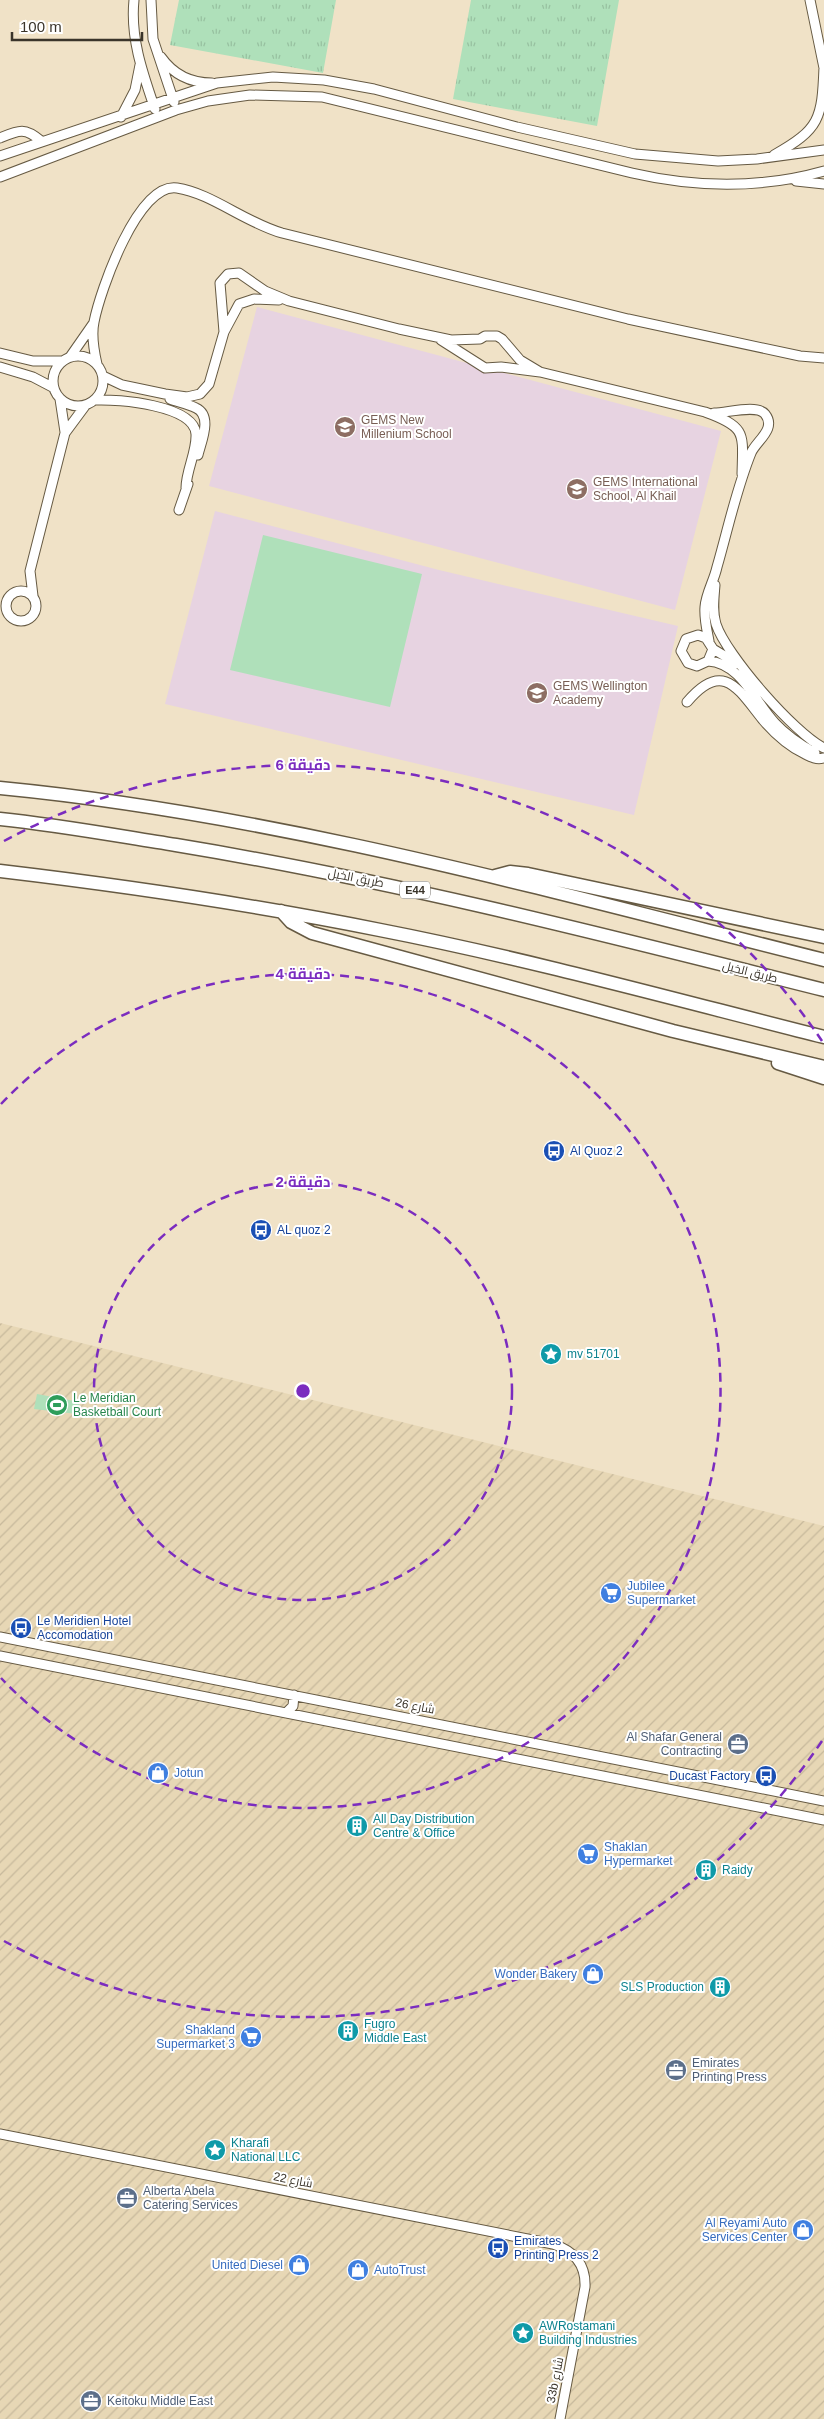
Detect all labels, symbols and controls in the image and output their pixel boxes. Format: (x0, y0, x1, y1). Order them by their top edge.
scale bar (12, 10, 142, 42)
text: 100 m (20, 18, 62, 35)
place label: GEMS New Millenium School (361, 413, 452, 441)
school or university icon: GEMS New Millenium School (333, 415, 357, 439)
place label: GEMS International School, Al Khail (593, 475, 698, 503)
school or university icon: GEMS International School, Al Khail (565, 477, 589, 501)
place label: GEMS Wellington Academy (553, 679, 647, 707)
school or university icon: GEMS Wellington Academy (525, 681, 549, 705)
text: 6 دقيقة (276, 756, 330, 773)
street label: طريق الخيل (327, 866, 385, 890)
road number: E44 (400, 882, 430, 898)
street label: طريق الخيل (721, 958, 779, 986)
text: 4 دقيقة (276, 965, 330, 982)
bus stop icon: Al Quoz 2 (542, 1139, 566, 1163)
place label: Al Quoz 2 (570, 1144, 623, 1158)
text: 2 دقيقة (276, 1173, 330, 1190)
bus stop icon: AL quoz 2 (249, 1218, 273, 1242)
place label: AL quoz 2 (277, 1223, 331, 1237)
place icon: mv 51701 (539, 1342, 563, 1366)
place label: mv 51701 (567, 1347, 620, 1361)
centre of rings (294, 1382, 312, 1400)
place label: Le Meridian Basketball Court (73, 1391, 162, 1419)
sports icon: Le Meridian Basketball Court (45, 1393, 69, 1417)
place label: Jubilee Supermarket (627, 1579, 696, 1607)
supermarket icon: Jubilee Supermarket (599, 1581, 623, 1605)
place label: Le Meridien Hotel Accomodation (37, 1614, 131, 1642)
bus stop icon: Le Meridien Hotel Accomodation (9, 1616, 33, 1640)
street label: شارع 26 (394, 1695, 436, 1718)
place label: Al Shafar General Contracting (627, 1730, 722, 1758)
office icon: Al Shafar General Contracting (726, 1732, 750, 1756)
shop icon: Jotun (146, 1761, 170, 1785)
bus stop icon: Ducast Factory (754, 1764, 778, 1788)
place label: Jotun (174, 1766, 203, 1780)
place label: Ducast Factory (669, 1769, 750, 1783)
place label: All Day Distribution Centre & Office (373, 1812, 474, 1840)
building icon: All Day Distribution Centre & Office (345, 1814, 369, 1838)
place label: Shaklan Hypermarket (604, 1840, 673, 1868)
supermarket icon: Shaklan Hypermarket (576, 1842, 600, 1866)
building icon: Raidy (694, 1858, 718, 1882)
place label: Raidy (722, 1863, 753, 1877)
shop icon: Wonder Bakery (581, 1962, 605, 1986)
place label: Wonder Bakery (495, 1967, 577, 1981)
building icon: SLS Production (708, 1975, 732, 1999)
place label: SLS Production (621, 1980, 704, 1994)
place label: Fugro Middle East (364, 2017, 427, 2045)
building icon: Fugro Middle East (336, 2019, 360, 2043)
place label: Shakland Supermarket 3 (156, 2023, 235, 2051)
supermarket icon: Shakland Supermarket 3 (239, 2025, 263, 2049)
place label: Emirates Printing Press (692, 2056, 767, 2084)
office icon: Emirates Printing Press (664, 2058, 688, 2082)
place label: Kharafi National LLC (231, 2136, 301, 2164)
place icon: Kharafi National LLC (203, 2138, 227, 2162)
street label: شارع 22 (272, 2169, 314, 2192)
place label: Alberta Abela Catering Services (143, 2184, 238, 2212)
office icon: Alberta Abela Catering Services (115, 2186, 139, 2210)
place label: Al Reyami Auto Services Center (702, 2216, 787, 2244)
shop icon: Al Reyami Auto Services Center (791, 2218, 815, 2242)
place label: Emirates Printing Press 2 (514, 2234, 599, 2262)
bus stop icon: Emirates Printing Press 2 (486, 2236, 510, 2260)
shop icon: United Diesel (287, 2253, 311, 2277)
place label: United Diesel (212, 2258, 283, 2272)
shop icon: AutoTrust (346, 2258, 370, 2282)
place label: AutoTrust (374, 2263, 426, 2277)
place label: AWRostamani Building Industries (539, 2319, 637, 2347)
place icon: AWRostamani Building Industries (511, 2321, 535, 2345)
street label: 33b شارع (544, 2356, 567, 2404)
office icon: Keitoku Middle East (79, 2389, 103, 2413)
place label: Keitoku Middle East (107, 2394, 214, 2408)

